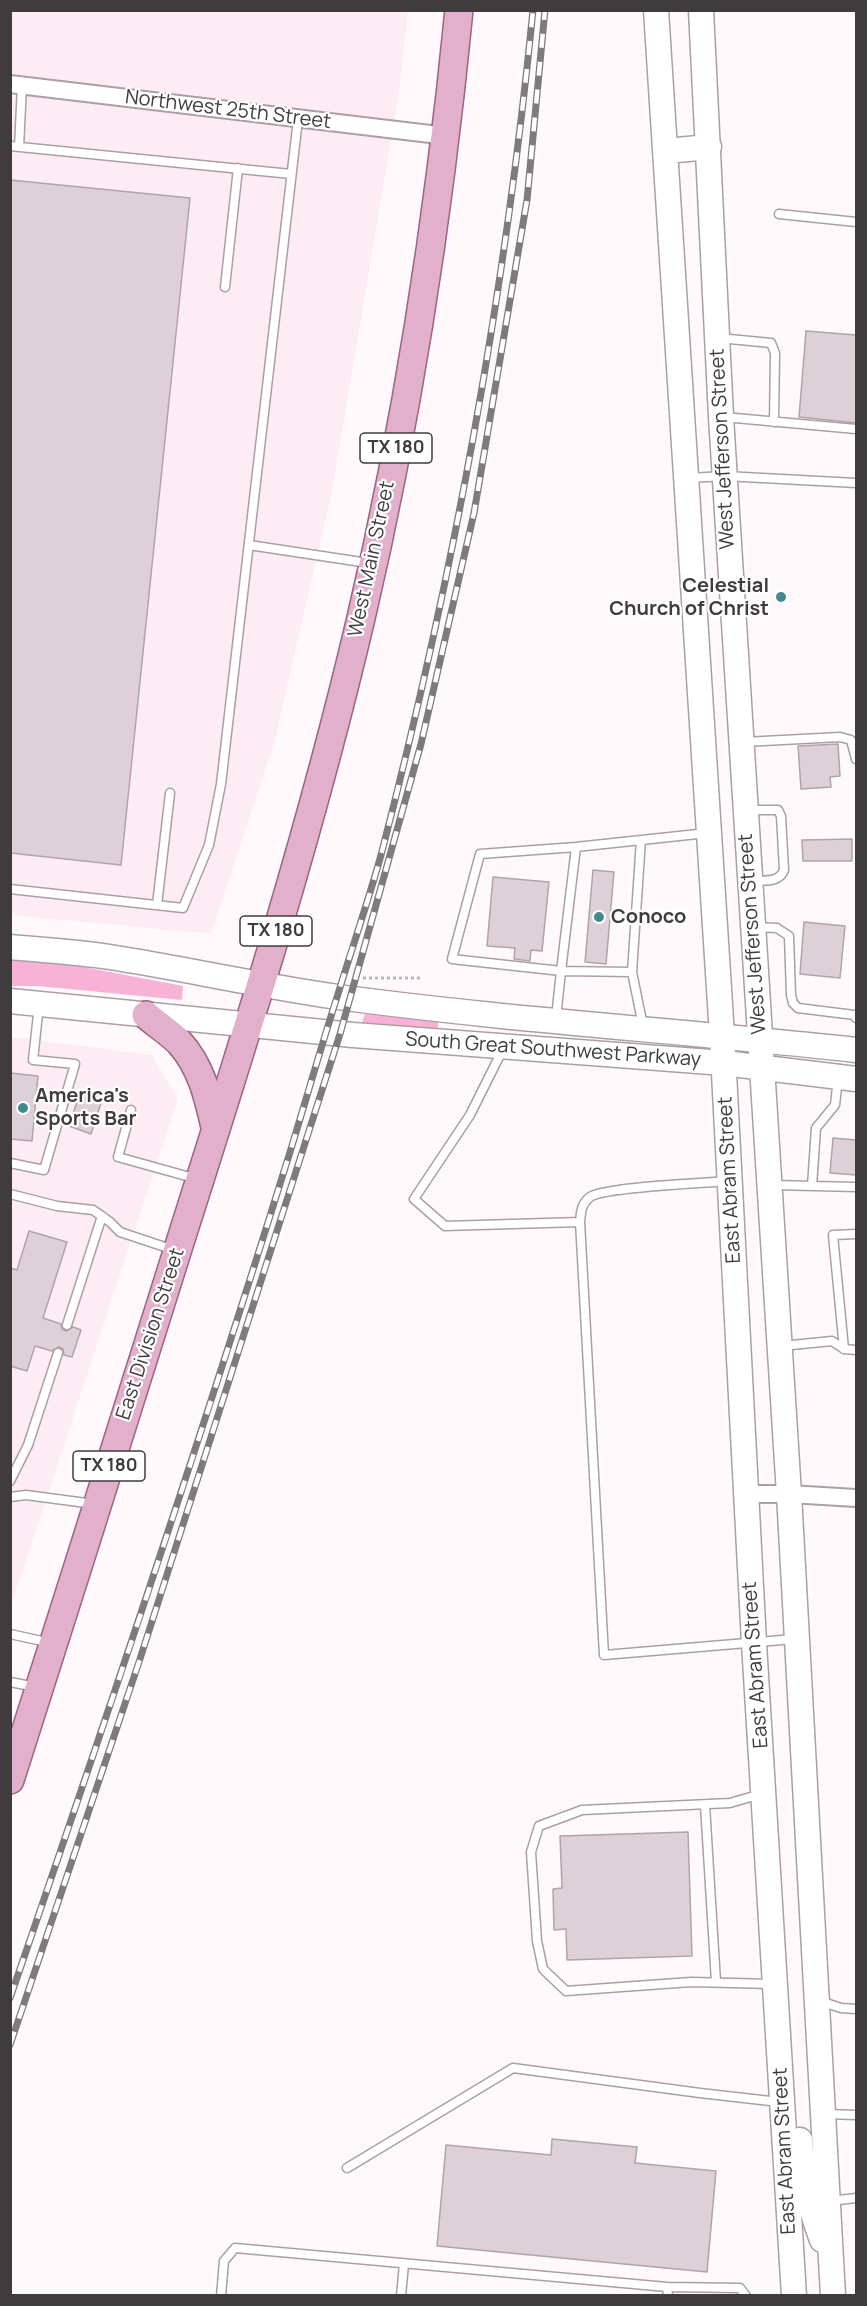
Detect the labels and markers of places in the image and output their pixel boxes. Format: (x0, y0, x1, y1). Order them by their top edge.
place label: Celestial Church of Christ (609, 574, 769, 621)
marker: Celestial Church of Christ (774, 590, 788, 604)
place label: Conoco (611, 905, 686, 929)
marker: Conoco (592, 910, 606, 924)
place label: America's Sports Bar (35, 1084, 136, 1131)
marker: America's Sports Bar (16, 1101, 30, 1115)

